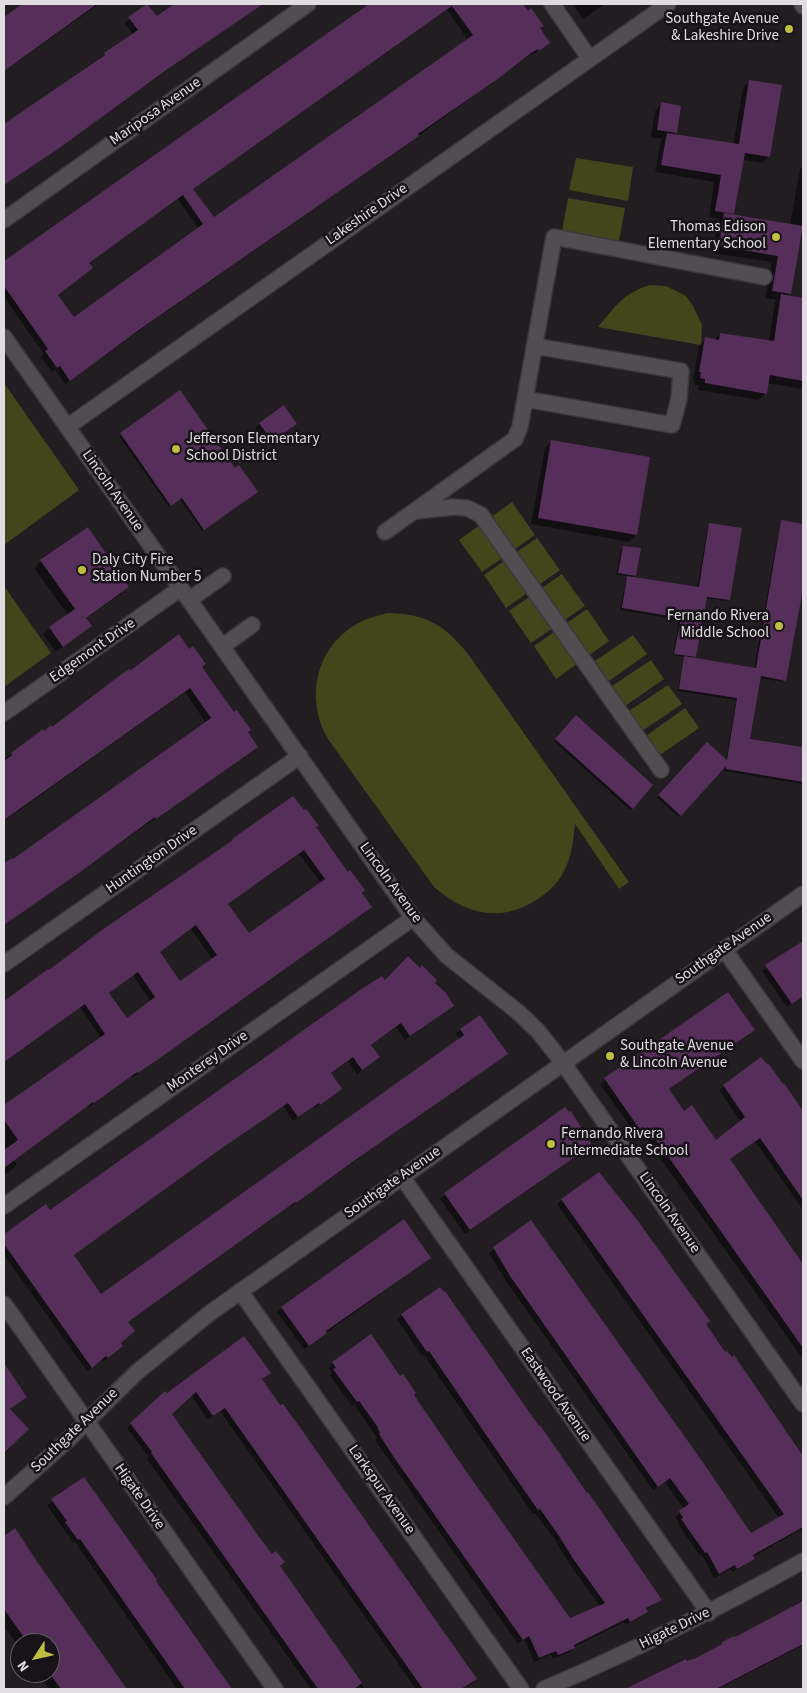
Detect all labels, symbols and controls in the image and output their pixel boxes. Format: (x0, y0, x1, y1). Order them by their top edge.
place label: Southgate Avenue & Lakeshire Drive (665, 11, 779, 46)
marker: Southgate Avenue & Lakeshire Drive (783, 23, 795, 35)
street label: Mariposa Avenue (107, 74, 205, 150)
street label: Lakeshire Drive (323, 180, 411, 250)
place label: Thomas Edison Elementary School (648, 219, 766, 254)
marker: Thomas Edison Elementary School (770, 231, 782, 243)
place label: Jefferson Elementary School District (186, 431, 319, 466)
marker: Jefferson Elementary School District (170, 443, 182, 455)
street label: Lincoln Avenue (77, 447, 147, 535)
place label: Daly City Fire Station Number 5 (92, 552, 202, 587)
marker: Daly City Fire Station Number 5 (76, 564, 88, 576)
place label: Fernando Rivera Middle School (667, 608, 769, 643)
street label: Edgemont Drive (47, 615, 139, 687)
marker: Fernando Rivera Middle School (773, 620, 785, 632)
street label: Huntington Drive (103, 822, 201, 898)
street label: Lincoln Avenue (355, 839, 425, 927)
street label: Southgate Avenue (672, 909, 776, 989)
street label: Monterey Drive (164, 1027, 252, 1097)
place label: Southgate Avenue & Lincoln Avenue (620, 1038, 734, 1073)
marker: Southgate Avenue & Lincoln Avenue (604, 1050, 616, 1062)
place label: Fernando Rivera Intermediate School (561, 1126, 688, 1161)
marker: Fernando Rivera Intermediate School (545, 1138, 557, 1150)
street label: Southgate Avenue (341, 1143, 445, 1223)
street label: Lincoln Avenue (634, 1169, 704, 1257)
street label: Eastwood Avenue (516, 1344, 594, 1446)
street label: Southgate Avenue (28, 1385, 122, 1477)
street label: Larkspur Avenue (344, 1442, 418, 1538)
street label: Higate Drive (110, 1461, 168, 1533)
street label: Higate Drive (637, 1604, 713, 1654)
north arrow (10, 1633, 60, 1683)
text: N (13, 1656, 34, 1676)

